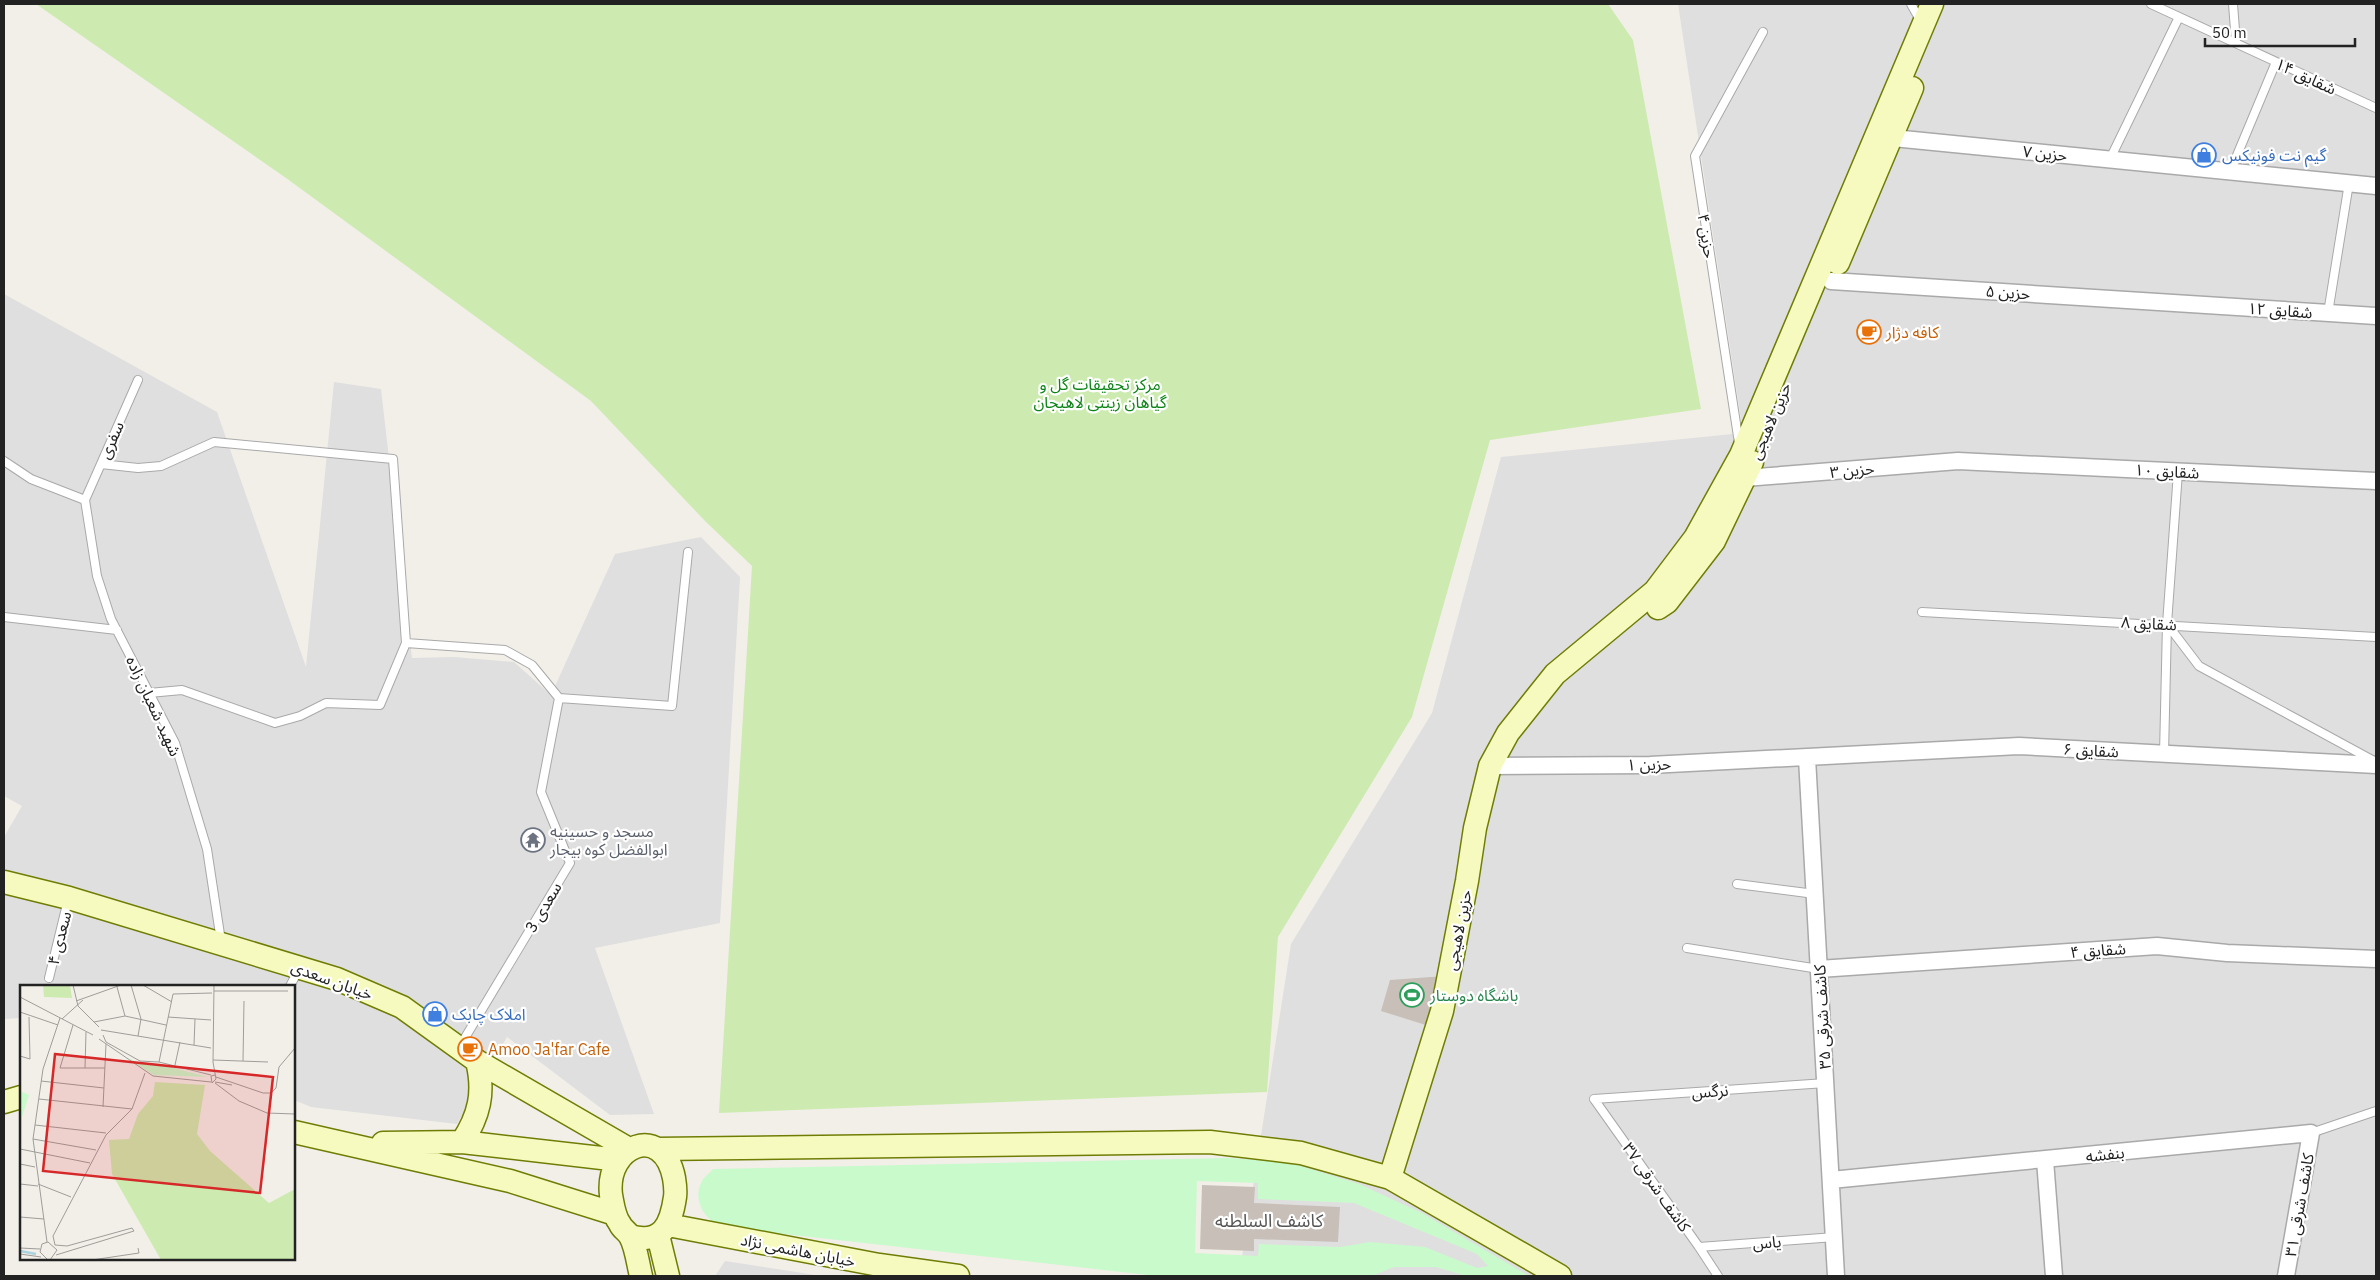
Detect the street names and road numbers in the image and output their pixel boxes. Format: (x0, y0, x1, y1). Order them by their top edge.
street label: شقایق ۱۴ (2272, 53, 2340, 100)
street label: حزین ۷ (2022, 141, 2068, 165)
street label: حزین ۴ (1694, 212, 1720, 260)
street label: حزین ۵ (1985, 280, 2031, 304)
street label: شقایق ۱۲ (2247, 298, 2313, 323)
street label: حزین لاهیجی (1745, 379, 1795, 463)
street label: سفری (94, 418, 128, 462)
street label: حزین ۳ (1829, 458, 1875, 482)
street label: شقایق ۱۰ (2134, 459, 2200, 484)
street label: شقایق ۸ (2121, 612, 2177, 635)
street label: شهید شعبان زاده (122, 653, 186, 759)
street label: شقایق ۶ (2063, 739, 2119, 762)
street label: حزین ۱ (1626, 754, 1672, 774)
street label: سعدی 3 (520, 878, 566, 936)
street label: حزین لاهیجی (1440, 888, 1476, 972)
street label: سعدی ۴ (43, 909, 75, 967)
street label: شقایق ۴ (2069, 938, 2127, 963)
street label: خیابان سعدی (289, 956, 375, 1004)
street label: کاشف شرقی ۳۵ (1809, 964, 1835, 1070)
street label: نرگس (1691, 1080, 1729, 1102)
street label: کاشف شرقی ۳۷ (1619, 1138, 1695, 1236)
street label: بنفشه (2085, 1142, 2125, 1166)
street label: کاشف شرقی ۳۱ (2280, 1151, 2318, 1258)
street label: خیابان هاشمی نژاد (739, 1229, 857, 1271)
street label: یاس (1752, 1231, 1782, 1253)

